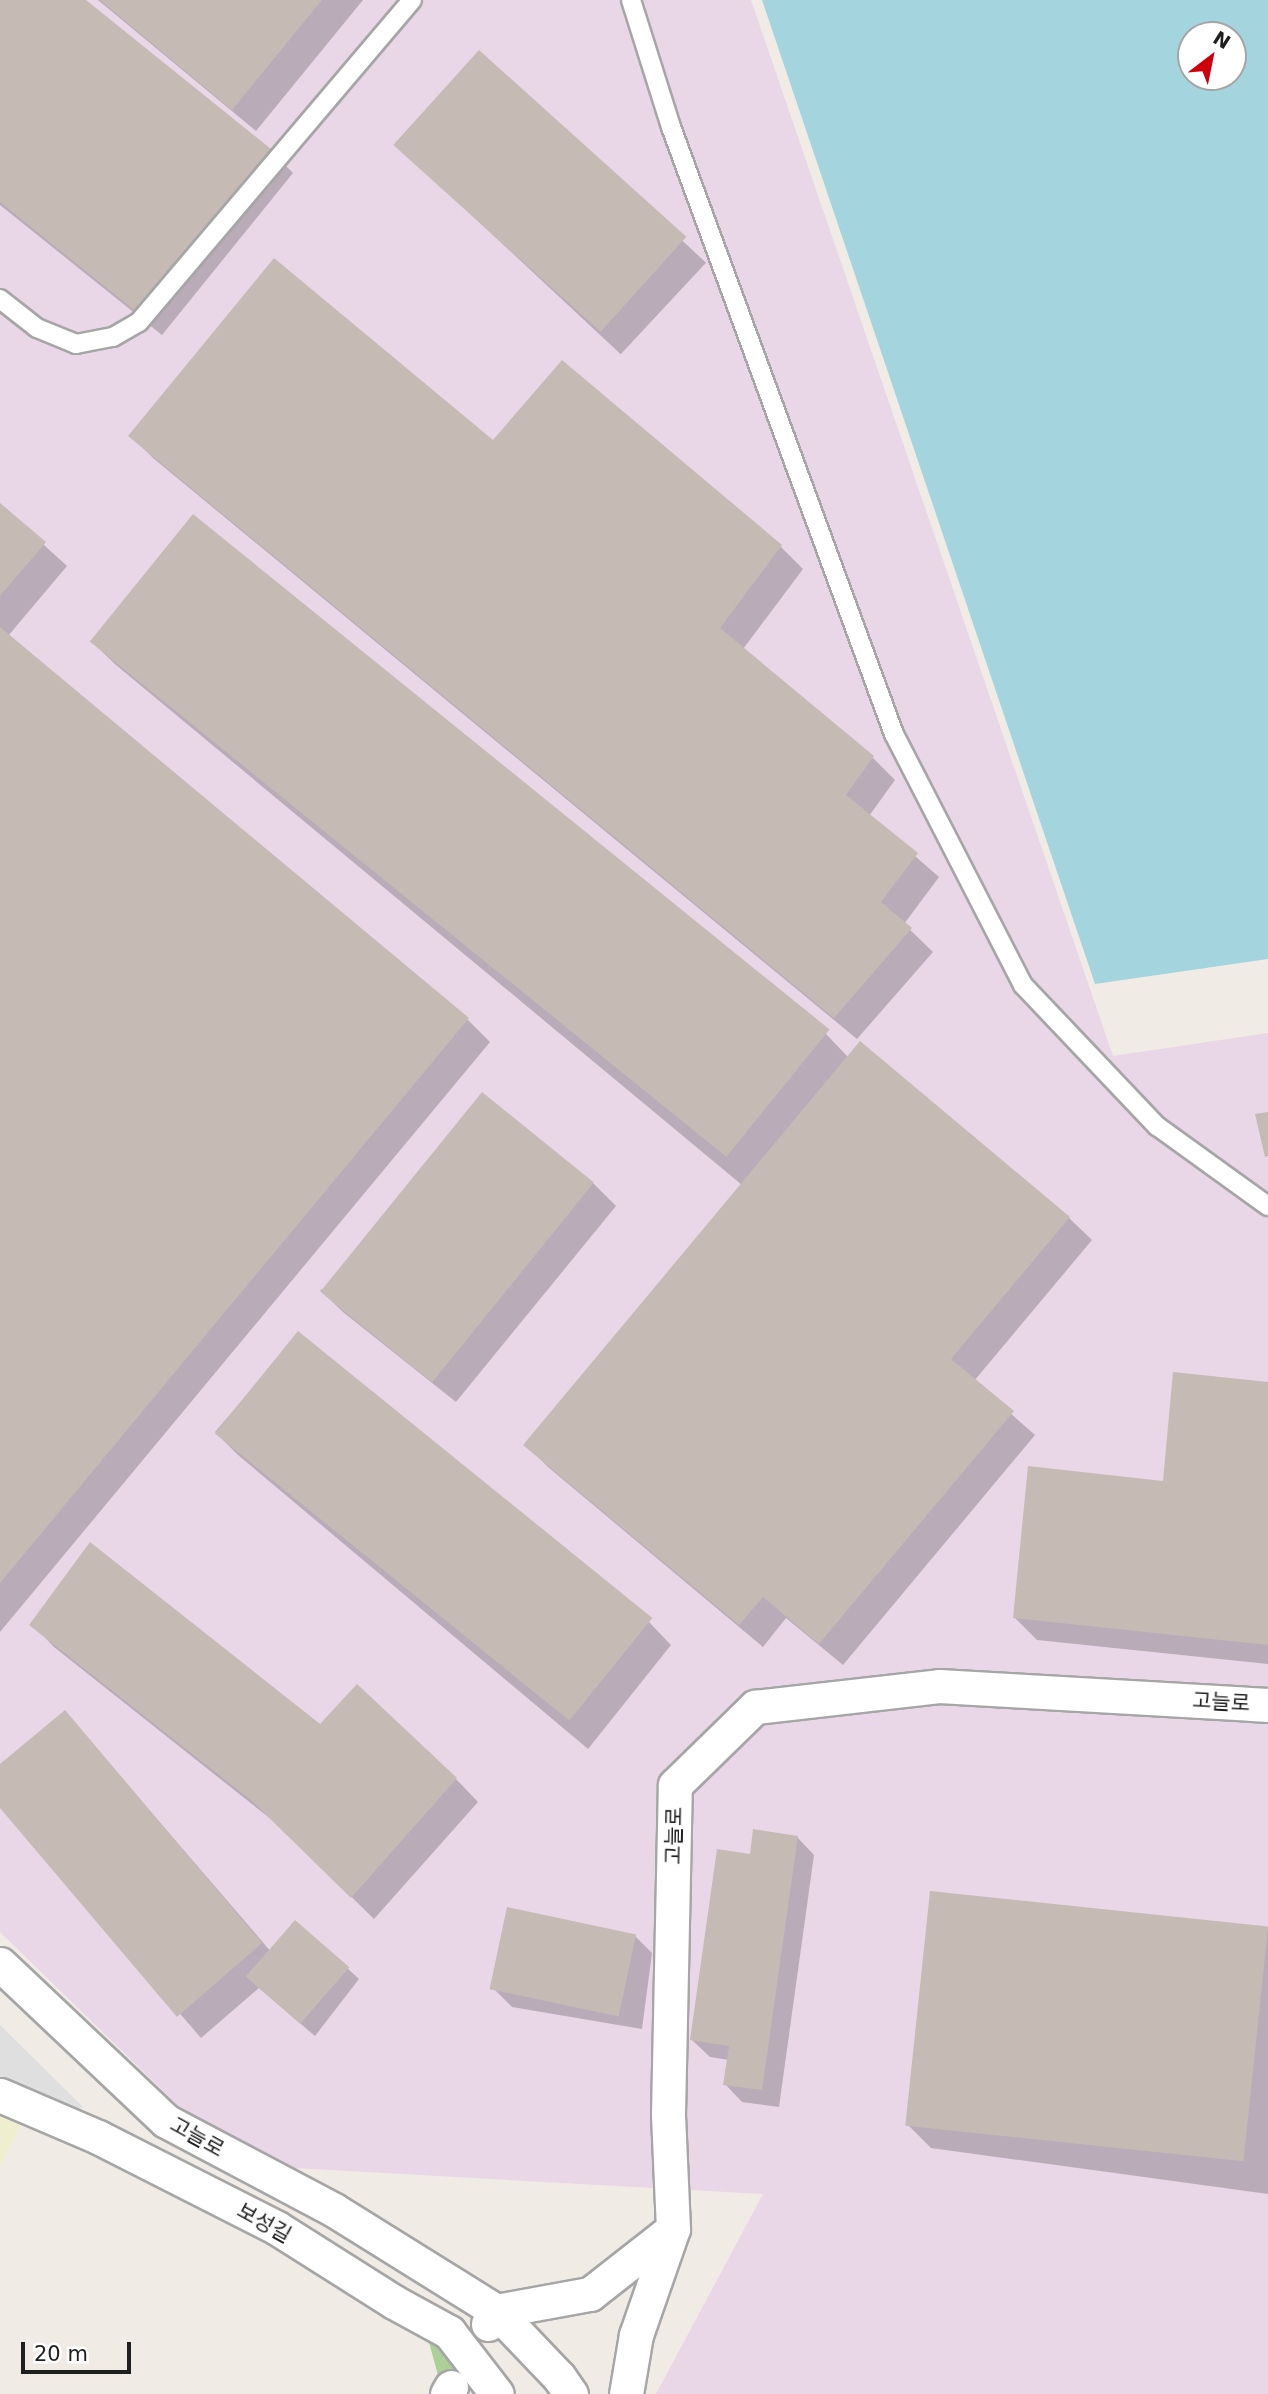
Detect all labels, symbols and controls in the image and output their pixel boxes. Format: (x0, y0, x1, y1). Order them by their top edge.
north arrow (1177, 21, 1247, 91)
text: N (1209, 26, 1235, 53)
street label: 고늘로 (1191, 1688, 1251, 1716)
street label: 고늘로 (661, 1807, 687, 1865)
street label: 고늘로 (166, 2112, 228, 2162)
street label: 보성길 (233, 2198, 295, 2248)
scale bar (24, 2328, 135, 2372)
text: 20 m (34, 2342, 88, 2366)

